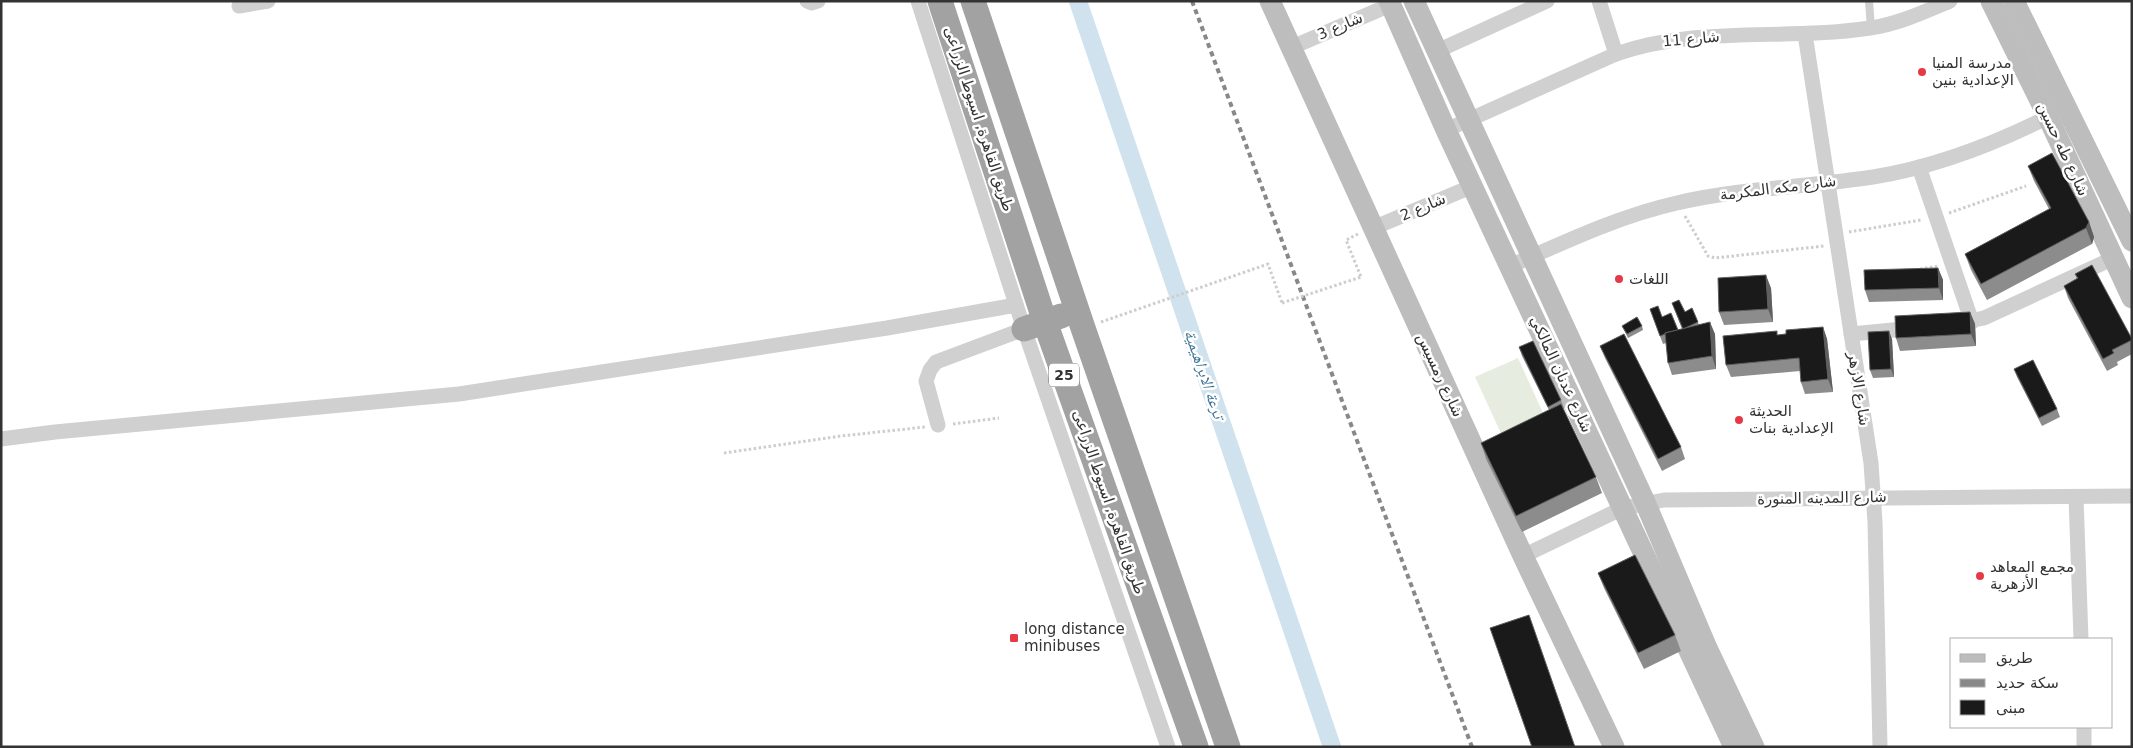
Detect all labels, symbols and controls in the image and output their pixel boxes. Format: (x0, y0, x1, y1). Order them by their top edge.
street label: شارع 3 (1315, 8, 1365, 44)
street label: طريق القاهرة, اسيوط الزراعى (941, 24, 1017, 214)
street label: شارع 11 (1662, 28, 1720, 50)
place label: مدرسة المنيا الإعدادية بنين (1932, 54, 2014, 89)
marker: مدرسة المنيا الإعدادية بنين (1916, 66, 1928, 78)
street label: شارع طه حسين (2033, 99, 2093, 199)
street label: شارع مكه المكرمة (1719, 172, 1837, 204)
street label: شارع 2 (1398, 189, 1448, 225)
place label: اللغات (1629, 270, 1669, 288)
marker: اللغات (1613, 273, 1625, 285)
street label: شارع عدنان المالكي (1525, 313, 1596, 436)
water label: ترعة الابراهيمية (1180, 327, 1230, 424)
street label: شارع رمسيس (1413, 330, 1467, 420)
street label: شارع الازهر (1844, 350, 1874, 427)
road number: 25 (1049, 364, 1079, 386)
place label: الحديثة الإعدادية بنات (1749, 402, 1834, 437)
street label: طريق القاهرة, اسيوط الزراعى (1069, 408, 1149, 596)
marker: الحديثة الإعدادية بنات (1733, 414, 1745, 426)
street label: شارع المدينه المنورة (1757, 488, 1887, 508)
place label: مجمع المعاهد الأزهرية (1990, 558, 2074, 593)
marker: مجمع المعاهد الأزهرية (1974, 570, 1986, 582)
place label: long distance minibuses (1024, 620, 1125, 655)
marker: long distance minibuses (1008, 632, 1020, 644)
legend (1950, 638, 2113, 728)
text: طريق (1996, 649, 2033, 667)
text: سكة حديد (1996, 674, 2059, 692)
text: مبنى (1996, 699, 2026, 717)

